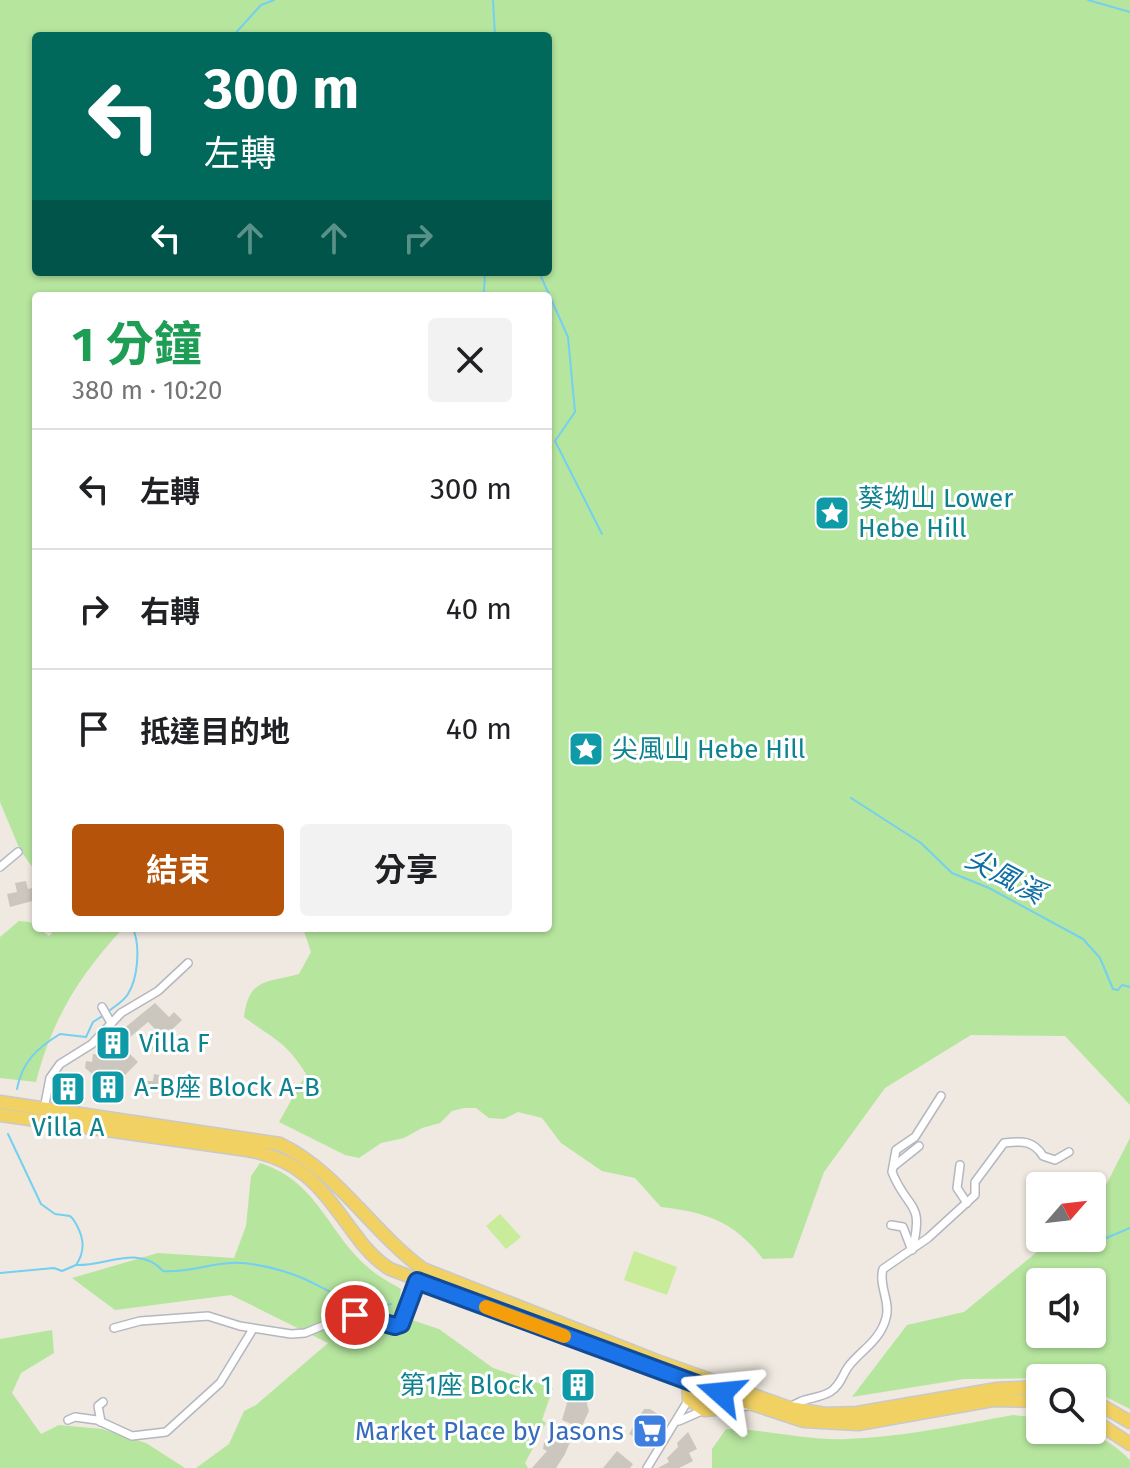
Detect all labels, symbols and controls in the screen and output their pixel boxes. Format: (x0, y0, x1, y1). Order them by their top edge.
text: 300 m (204, 56, 359, 123)
icon: left (72, 64, 176, 168)
text: 左轉 (204, 132, 276, 176)
icon: left (144, 216, 188, 260)
icon: ahead (228, 216, 272, 260)
icon: ahead (312, 216, 356, 260)
icon: right (396, 216, 440, 260)
text: 1 分鐘 (72, 316, 202, 374)
button: close (428, 318, 512, 402)
text: 380 m · 10:20 (72, 375, 222, 406)
icon: left (72, 467, 116, 511)
text: 300 m (430, 471, 512, 507)
text: 左轉 (140, 474, 200, 510)
place label: 葵坳山 Lower Hebe Hill (858, 483, 1013, 544)
place icon: 葵坳山 Lower Hebe Hill (813, 494, 851, 532)
icon: right (72, 587, 116, 631)
text: 40 m (446, 591, 512, 627)
text: 右轉 (140, 594, 200, 630)
icon: arrive (72, 707, 116, 751)
text: 40 m (446, 711, 512, 747)
text: 抵達目的地 (140, 714, 290, 750)
place icon: 尖風山 Hebe Hill (567, 730, 605, 768)
place label: 尖風山 Hebe Hill (612, 734, 806, 765)
button: 結束 (72, 824, 284, 916)
button: 分享 (300, 824, 512, 916)
water label: 尖風溪 (960, 842, 1053, 912)
building icon: Villa F (94, 1024, 132, 1062)
place label: Villa F (139, 1028, 210, 1059)
building icon: A-B座 Block A-B (89, 1068, 127, 1106)
building icon: Villa A (49, 1070, 87, 1108)
place label: A-B座 Block A-B (134, 1072, 320, 1103)
place label: Villa A (32, 1112, 105, 1143)
north arrow (1026, 1172, 1106, 1252)
map controls (1026, 1172, 1106, 1444)
button: sound (1026, 1268, 1106, 1348)
pin (321, 1281, 389, 1349)
icon: arrive (333, 1293, 377, 1337)
position arrow (679, 1351, 763, 1435)
button: search (1026, 1364, 1106, 1444)
building icon: 第1座 Block 1 (559, 1366, 597, 1404)
place label: 第1座 Block 1 (399, 1370, 552, 1401)
supermarket icon: Market Place by Jasons (631, 1412, 669, 1450)
place label: Market Place by Jasons (355, 1416, 624, 1447)

